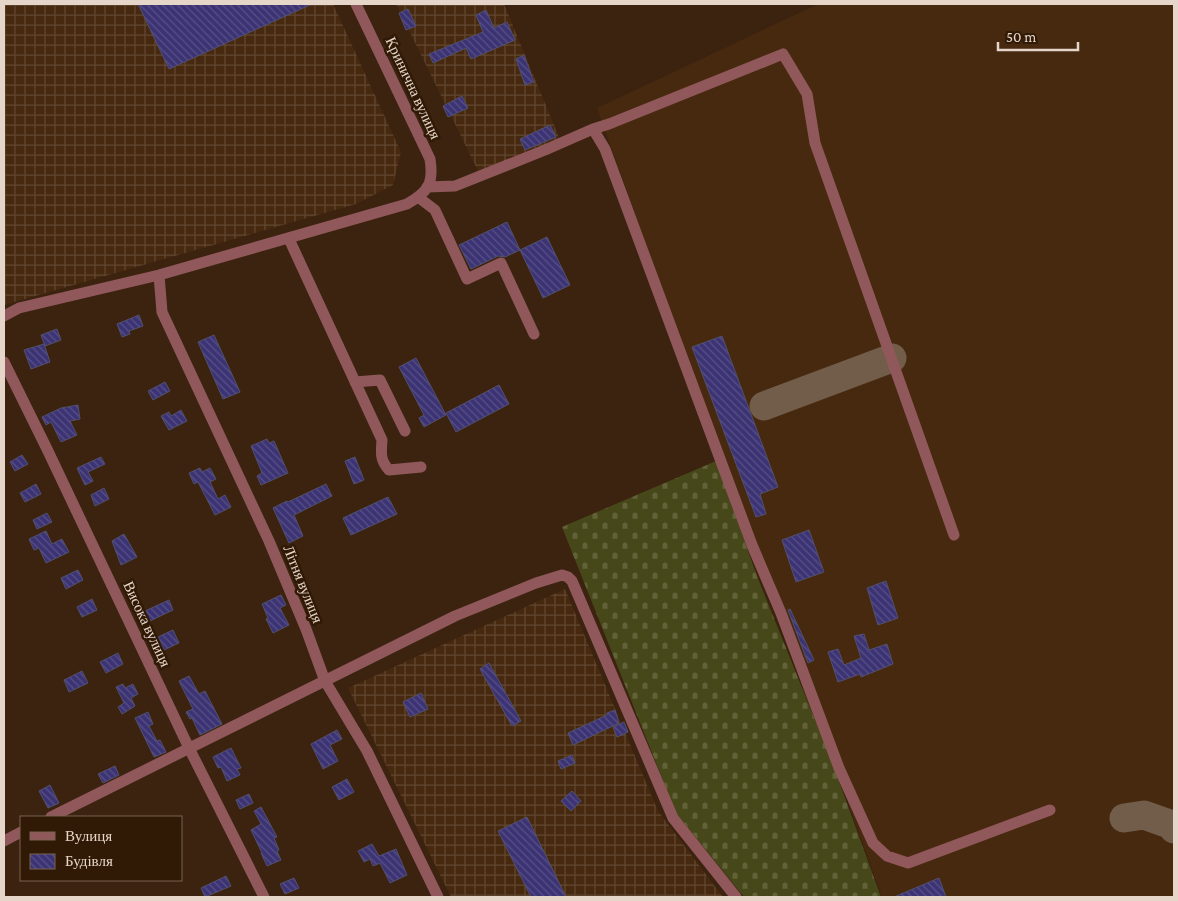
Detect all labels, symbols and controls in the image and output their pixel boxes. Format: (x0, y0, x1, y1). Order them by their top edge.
scale bar (998, 20, 1078, 52)
text: 50 m (1006, 29, 1036, 45)
street label: Кринична вулиця (382, 35, 444, 142)
street label: Літня вулиця (280, 543, 326, 625)
street label: Висока вулиця (120, 579, 174, 669)
legend (20, 816, 182, 881)
text: Вулиця (65, 828, 112, 844)
text: Будівля (65, 853, 113, 869)

